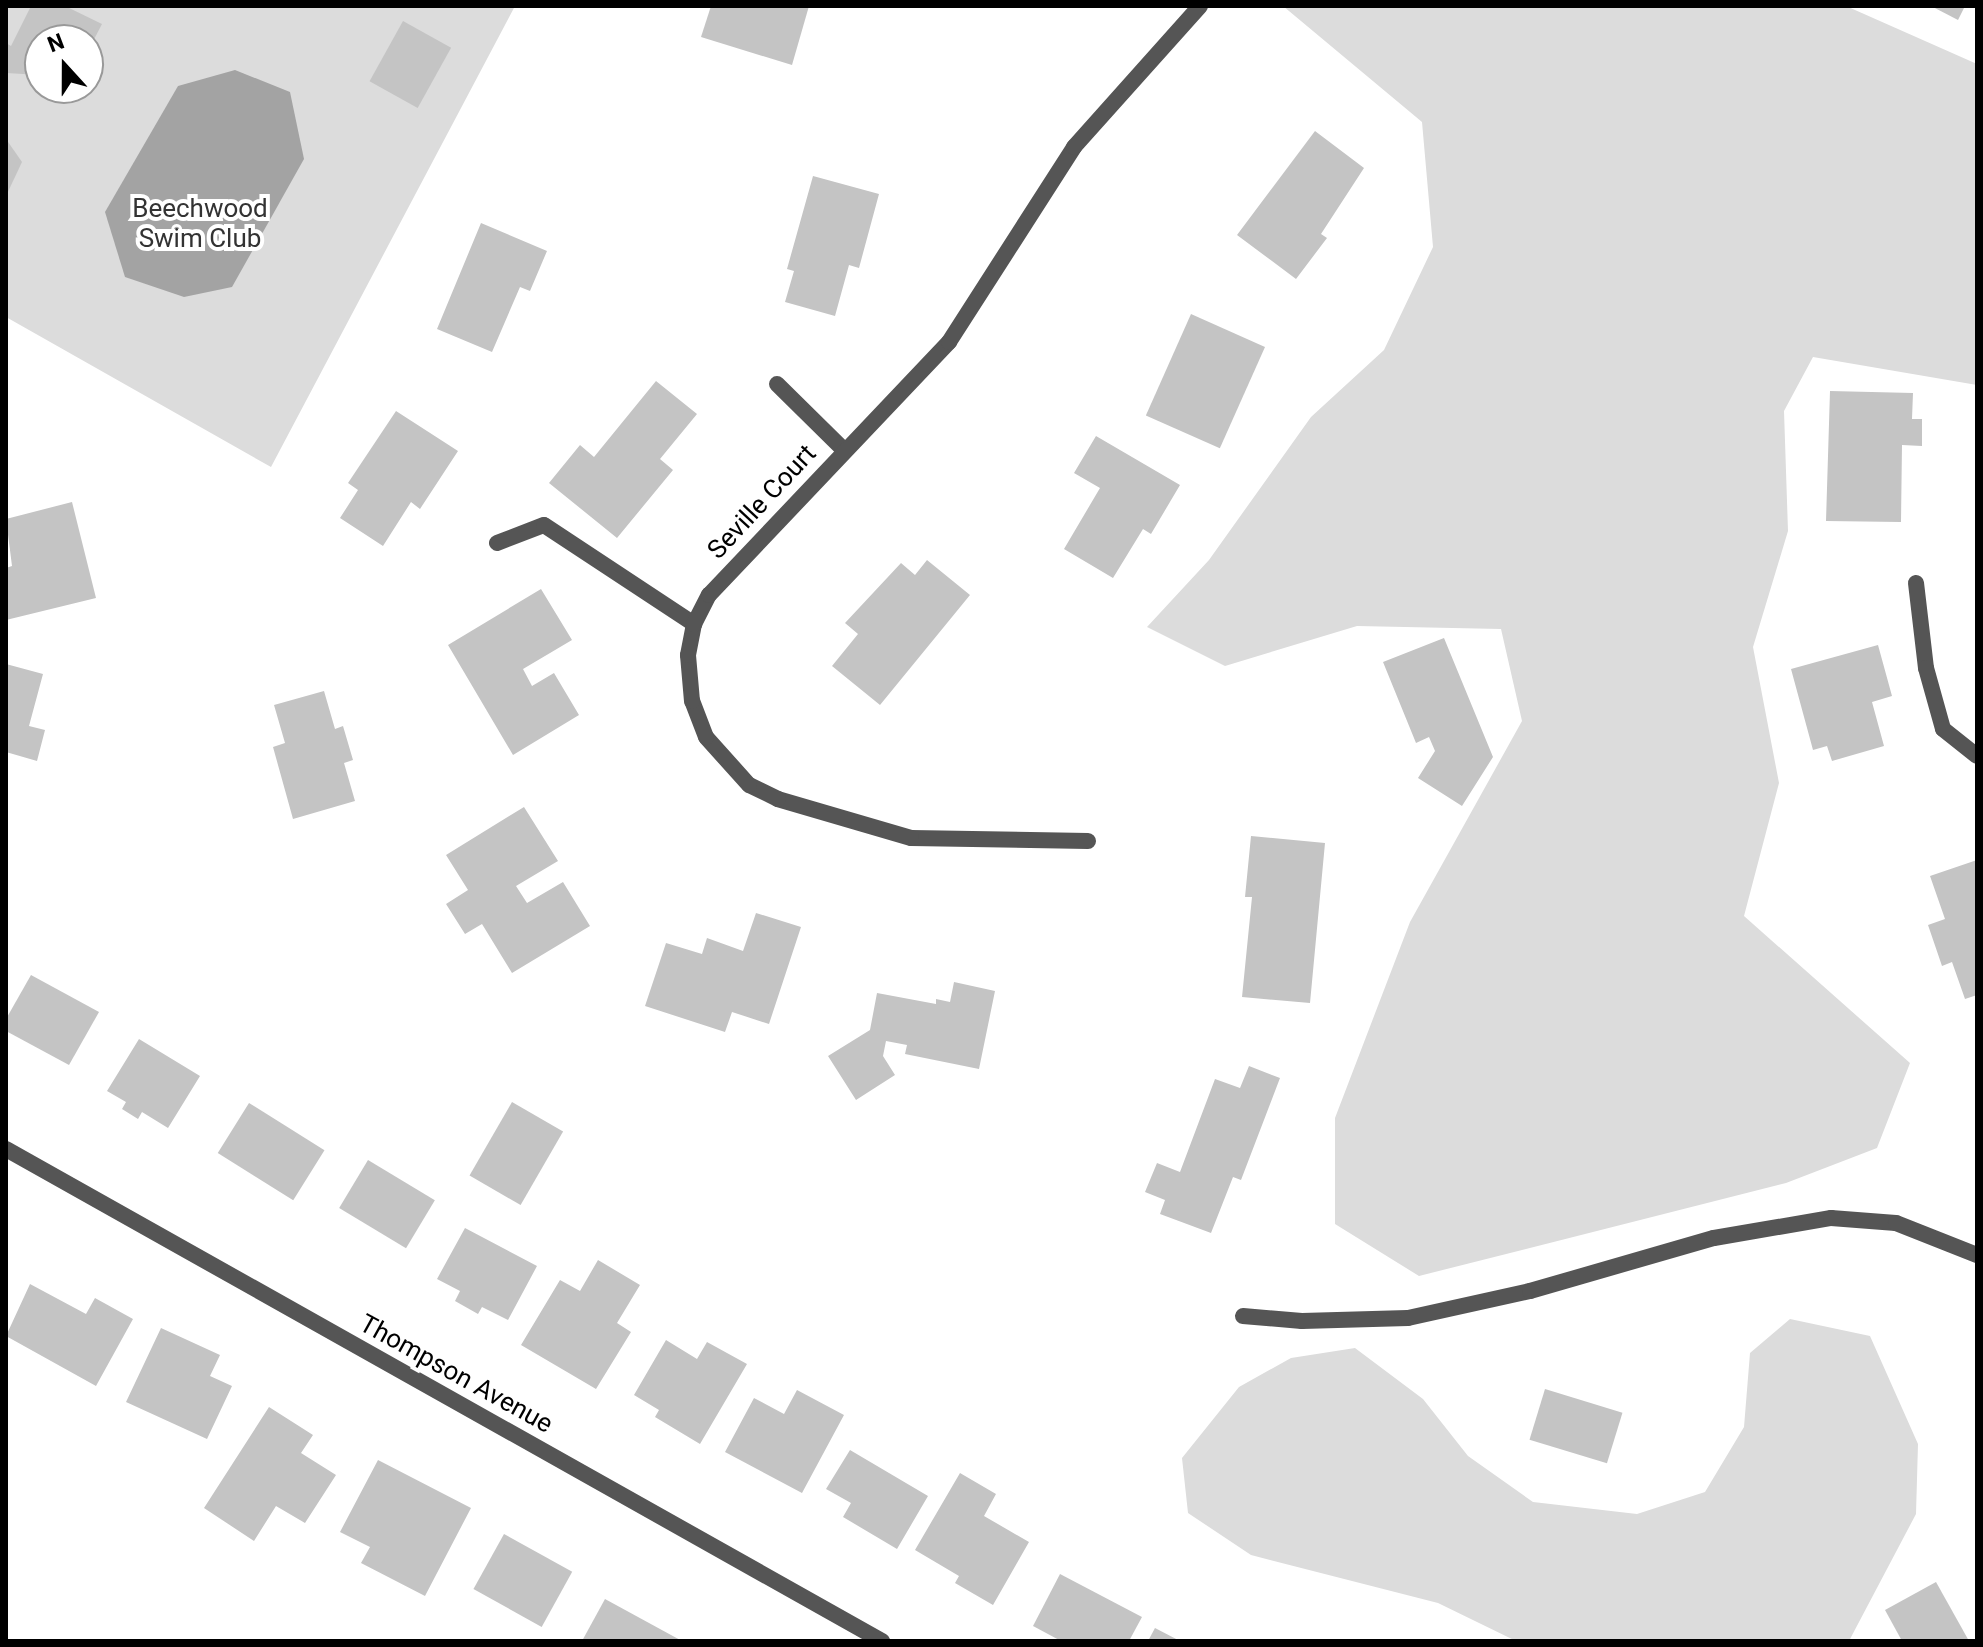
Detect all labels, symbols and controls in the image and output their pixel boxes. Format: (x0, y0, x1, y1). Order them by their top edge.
north arrow (24, 24, 104, 104)
text: N (44, 29, 68, 57)
park label: Beechwood Swim Club (132, 193, 268, 254)
street label: Seville Court (701, 438, 823, 566)
street label: Thompson Avenue (354, 1308, 558, 1440)

